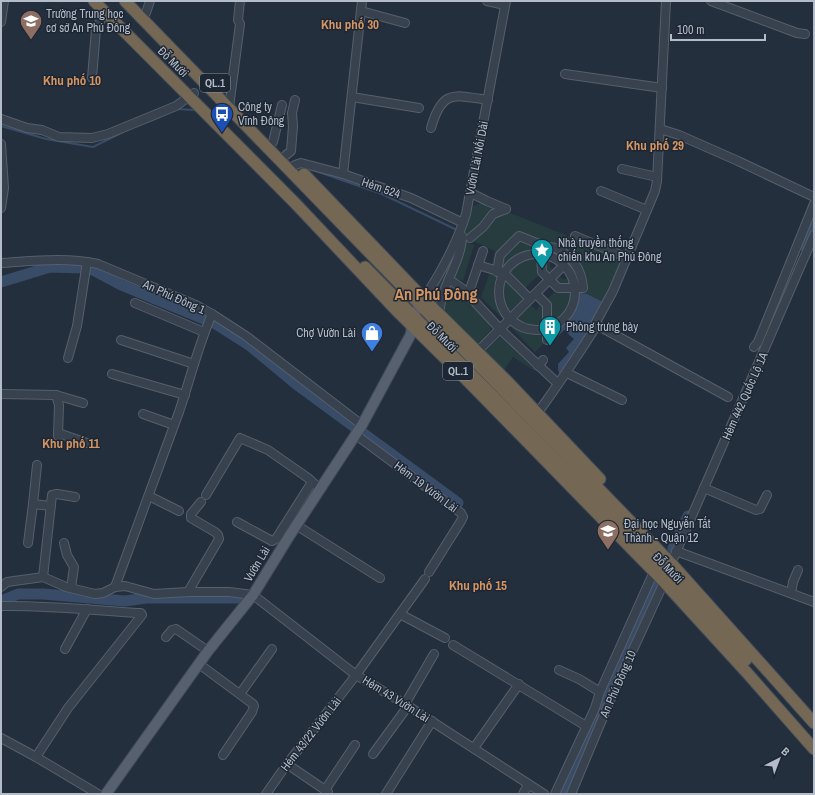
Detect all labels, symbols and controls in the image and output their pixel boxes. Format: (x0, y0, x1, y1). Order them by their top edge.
place label: Trường Trung học cơ sở An Phú Đông (46, 6, 131, 36)
school or university icon: Trường Trung học cơ sở An Phú Đông (18, 8, 44, 41)
district label: Khu phố 30 (321, 16, 379, 33)
scale bar (671, 16, 765, 42)
text: 100 m (677, 22, 704, 38)
street label: Đỗ Mười (154, 43, 192, 81)
district label: Khu phố 10 (43, 72, 101, 89)
road number: QL.1 (200, 74, 230, 92)
place label: Công ty Vĩnh Đông (238, 99, 285, 129)
bus stop icon: Công ty Vĩnh Đông (209, 101, 235, 134)
street label: Vườn Lài Nối Dài (462, 120, 492, 196)
district label: Khu phố 29 (626, 137, 684, 154)
street label: Hẻm 524 (360, 174, 403, 202)
place label: Nhà truyền thống chiến khu An Phú Đông (558, 235, 662, 265)
place icon: Nhà truyền thống chiến khu An Phú Đông (529, 237, 555, 270)
street label: An Phú Đông 1 (139, 276, 208, 318)
district label: An Phú Đông (394, 283, 478, 305)
building icon: Phòng trưng bày (537, 314, 563, 347)
street label: Đỗ Mười (423, 318, 461, 356)
place label: Phòng trưng bày (566, 319, 638, 335)
shop icon: Chợ Vườn Lài (359, 320, 385, 353)
place label: Chợ Vườn Lài (296, 325, 356, 341)
street label: Hẻm 442 Quốc Lộ 1A (718, 349, 772, 442)
road number: QL.1 (443, 362, 473, 380)
district label: Khu phố 11 (42, 435, 100, 452)
street label: Hẻm 19 Vườn Lài (391, 458, 461, 516)
place label: Đại học Nguyễn Tất Thành - Quận 12 (624, 516, 711, 546)
school or university icon: Đại học Nguyễn Tất Thành - Quận 12 (595, 518, 621, 551)
street label: Vườn Lài (240, 543, 274, 585)
street label: Đỗ Mười (649, 549, 687, 587)
district label: Khu phố 15 (449, 577, 507, 594)
street label: An Phú Đông 10 (596, 648, 640, 721)
street label: Hẻm 43 Vườn Lài (359, 672, 433, 726)
street label: Hẻm 43/22 Vườn Lài (277, 694, 345, 774)
north arrow (759, 739, 799, 779)
text: B (779, 744, 793, 759)

